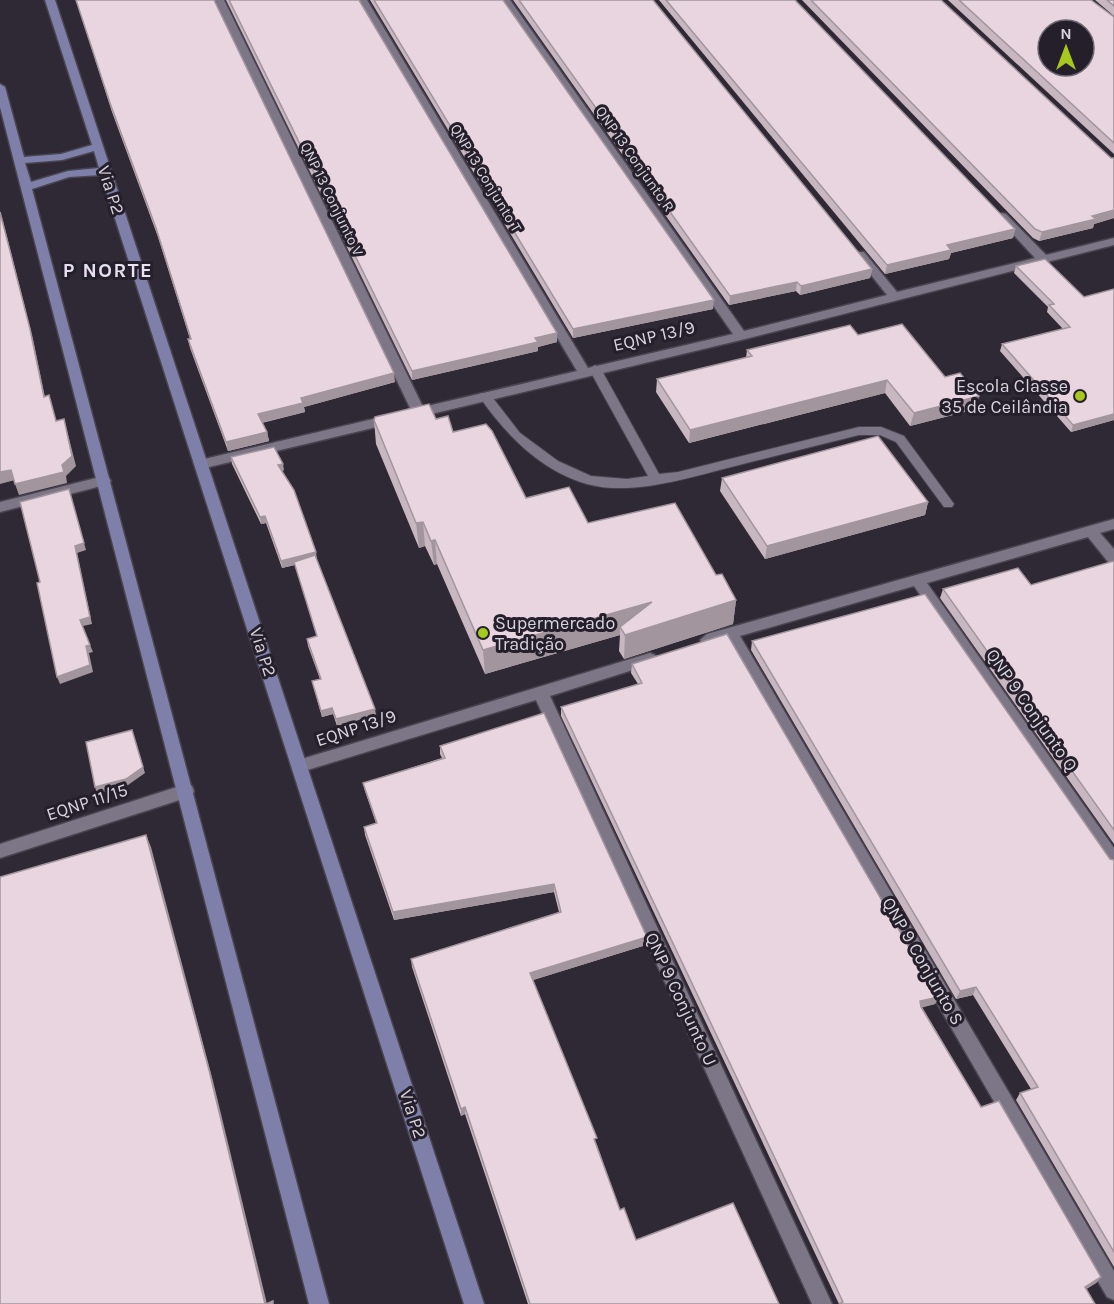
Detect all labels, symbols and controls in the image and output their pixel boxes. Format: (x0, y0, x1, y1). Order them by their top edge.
north arrow (1036, 18, 1096, 78)
text: N (1060, 24, 1072, 43)
street label: QNP 13 Conjunto R (592, 103, 678, 215)
street label: QNP 13 Conjunto T (446, 120, 526, 236)
street label: QNP 13 Conjunto V (297, 139, 368, 259)
street label: Via P2 (93, 163, 129, 217)
district label: P NORTE (63, 259, 153, 282)
street label: EQNP 13/9 (611, 316, 697, 356)
place label: Escola Classe 35 de Ceilândia (941, 375, 1068, 418)
marker: Escola Classe 35 de Ceilândia (1073, 389, 1087, 403)
place label: Supermercado Tradição (495, 612, 615, 655)
street label: Via P2 (245, 625, 281, 679)
marker: Supermercado Tradição (476, 626, 490, 640)
street label: QNP 9 Conjunto Q (981, 644, 1083, 776)
street label: EQNP 13/9 (313, 705, 399, 751)
street label: EQNP 11/15 (44, 779, 130, 825)
street label: QNP 9 Conjunto S (877, 893, 969, 1029)
street label: QNP 9 Conjunto U (640, 929, 722, 1069)
street label: Via P2 (395, 1087, 431, 1141)

